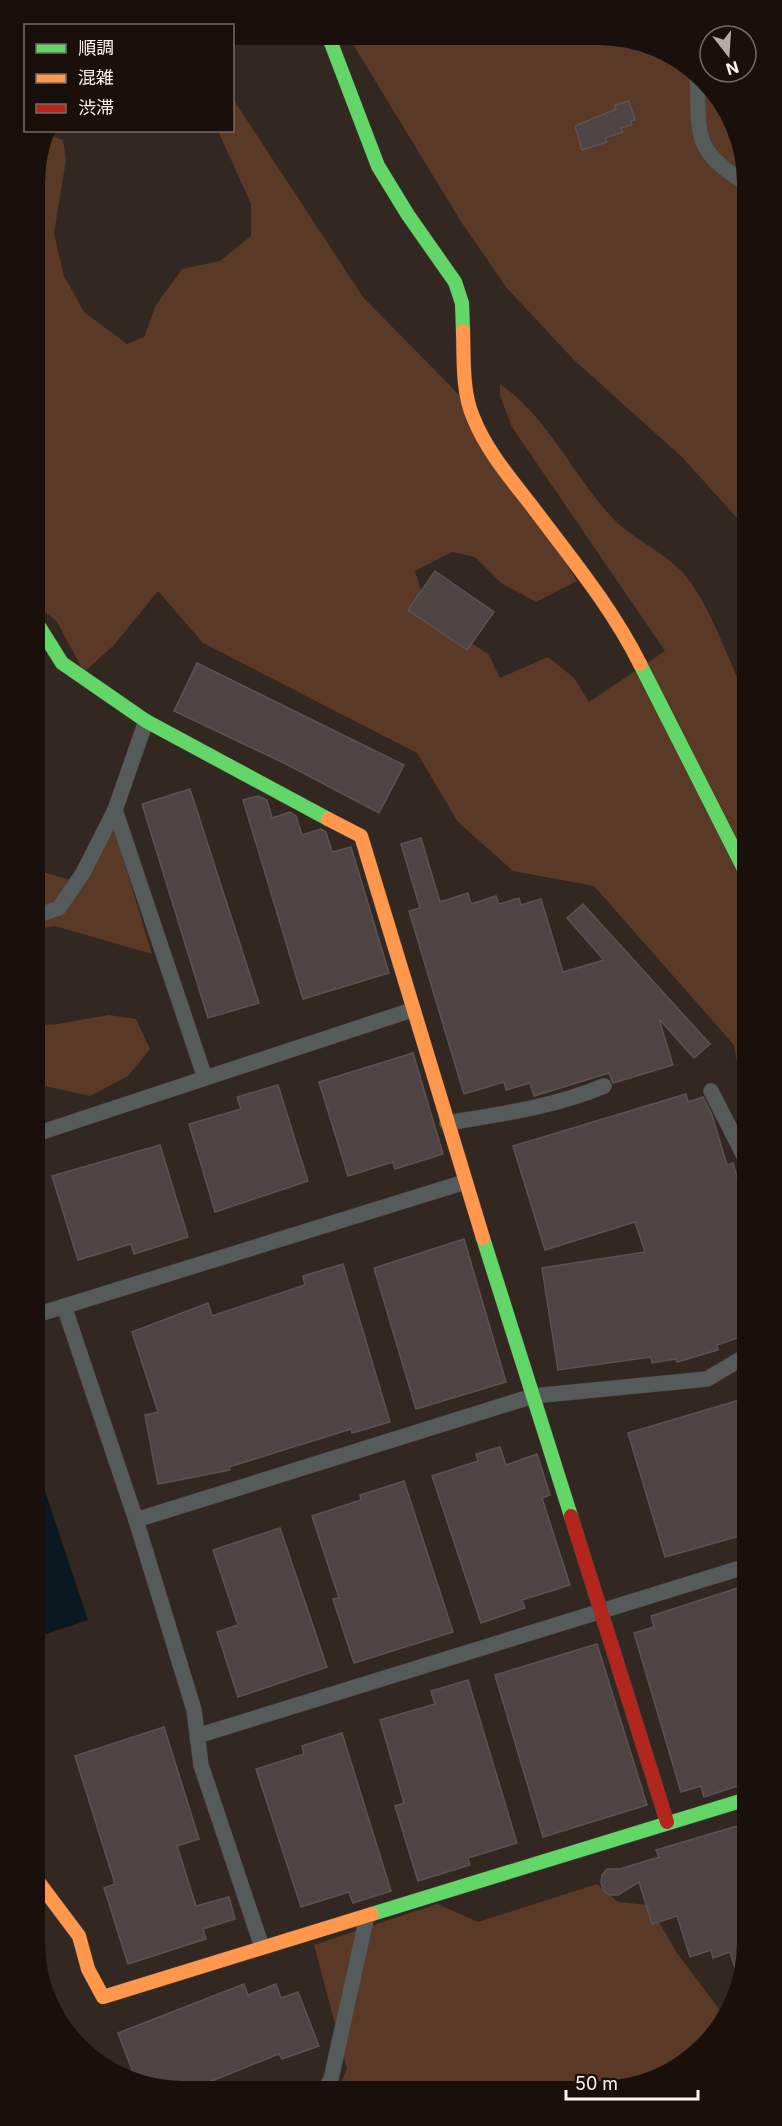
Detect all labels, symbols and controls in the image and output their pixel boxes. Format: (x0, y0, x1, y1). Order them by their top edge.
legend (24, 24, 234, 132)
north arrow (698, 24, 758, 84)
text: 順調 (78, 37, 114, 58)
text: N (724, 57, 741, 80)
text: 混雑 (78, 67, 114, 88)
text: 渋滞 (78, 97, 114, 118)
scale bar (566, 2063, 698, 2101)
text: 50 m (575, 2073, 618, 2094)

